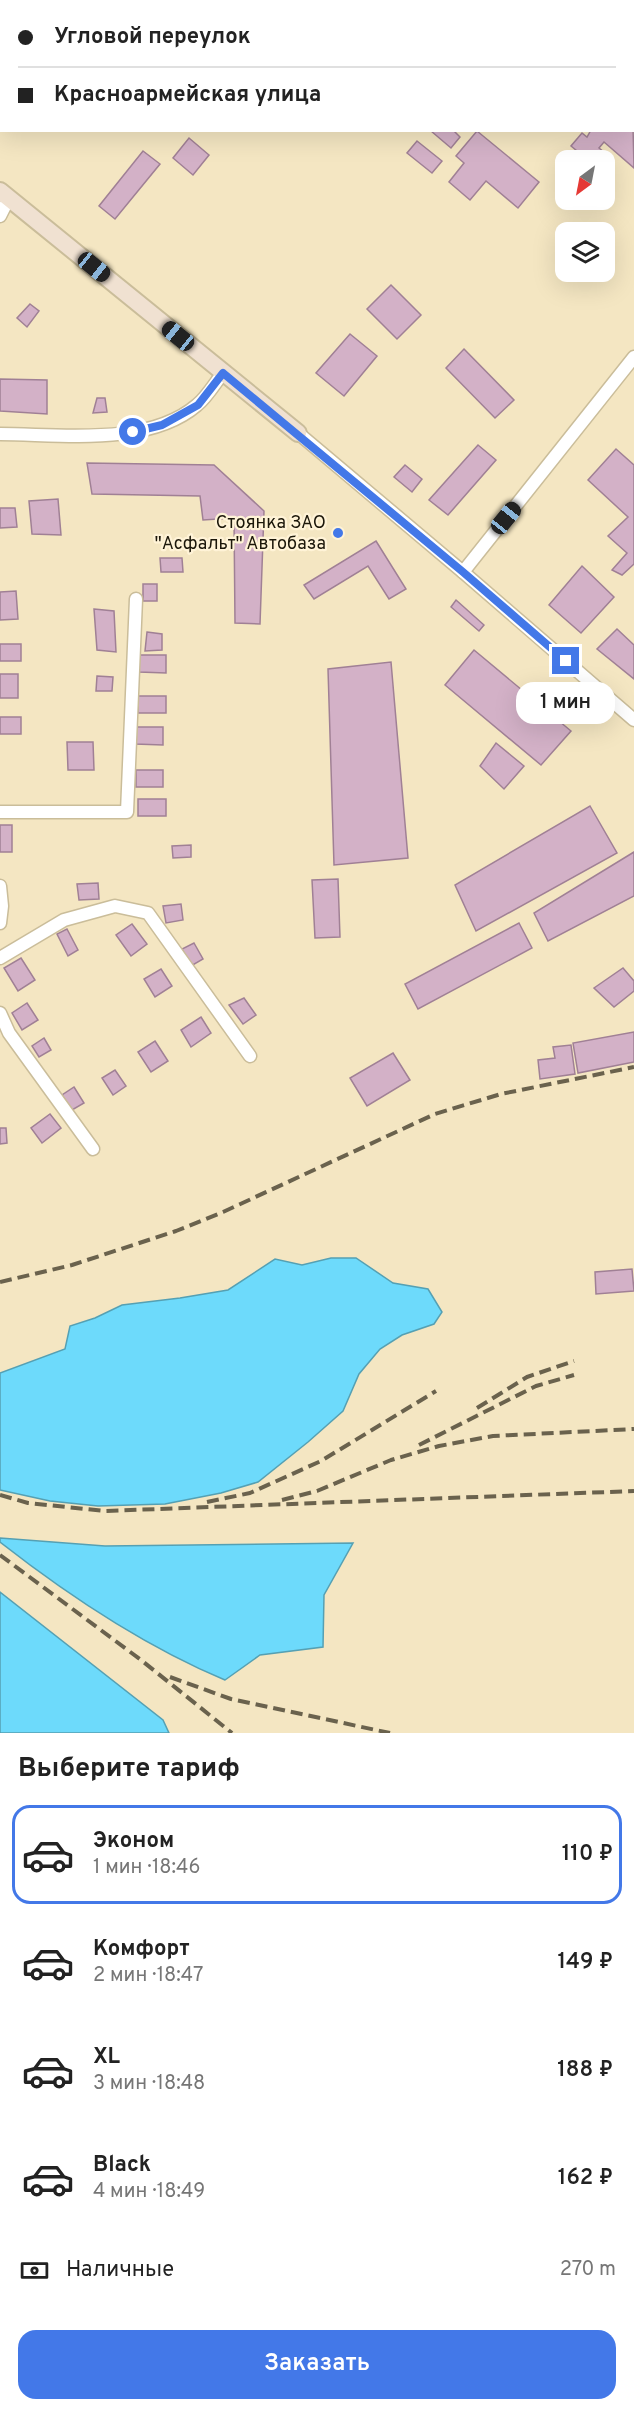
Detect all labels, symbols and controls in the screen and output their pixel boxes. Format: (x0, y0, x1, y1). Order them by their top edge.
text: Угловой переулок (54, 24, 251, 51)
text: Красноармейская улица (54, 82, 321, 109)
north arrow (555, 150, 615, 210)
map controls (555, 150, 615, 282)
button: layers (555, 222, 615, 282)
car (74, 249, 114, 285)
car (158, 318, 198, 354)
route start (119, 418, 146, 445)
car (488, 498, 524, 538)
place label: Стоянка ЗАО "Асфальт" Автобаза (154, 512, 326, 556)
marker: Стоянка ЗАО "Асфальт" Автобаза (331, 526, 345, 540)
route end (552, 647, 579, 674)
callout: 1 мин (516, 682, 616, 724)
text: 1 мин (540, 690, 591, 716)
text: Выберите тариф (18, 1752, 240, 1786)
icon: car (21, 1828, 75, 1882)
text: Эконом (93, 1828, 174, 1855)
text: 110 ₽ (562, 1841, 613, 1868)
text: 1 мин · 18:46 (93, 1855, 200, 1881)
icon: car (21, 1936, 75, 1990)
text: Комфорт (93, 1936, 190, 1963)
text: 149 ₽ (558, 1949, 613, 1976)
text: 2 мин · 18:47 (93, 1963, 204, 1989)
icon: car (21, 2044, 75, 2098)
text: XL (93, 2044, 120, 2071)
text: 188 ₽ (557, 2057, 613, 2084)
text: 3 мин · 18:48 (93, 2071, 205, 2097)
icon: car (21, 2152, 75, 2206)
text: Black (93, 2152, 151, 2179)
text: 162 ₽ (558, 2165, 613, 2192)
text: 4 мин · 18:49 (93, 2179, 205, 2205)
icon: cash (18, 2254, 51, 2287)
text: Наличные (66, 2257, 174, 2284)
text: 270 m (560, 2257, 616, 2283)
button: Заказать (18, 2330, 616, 2399)

